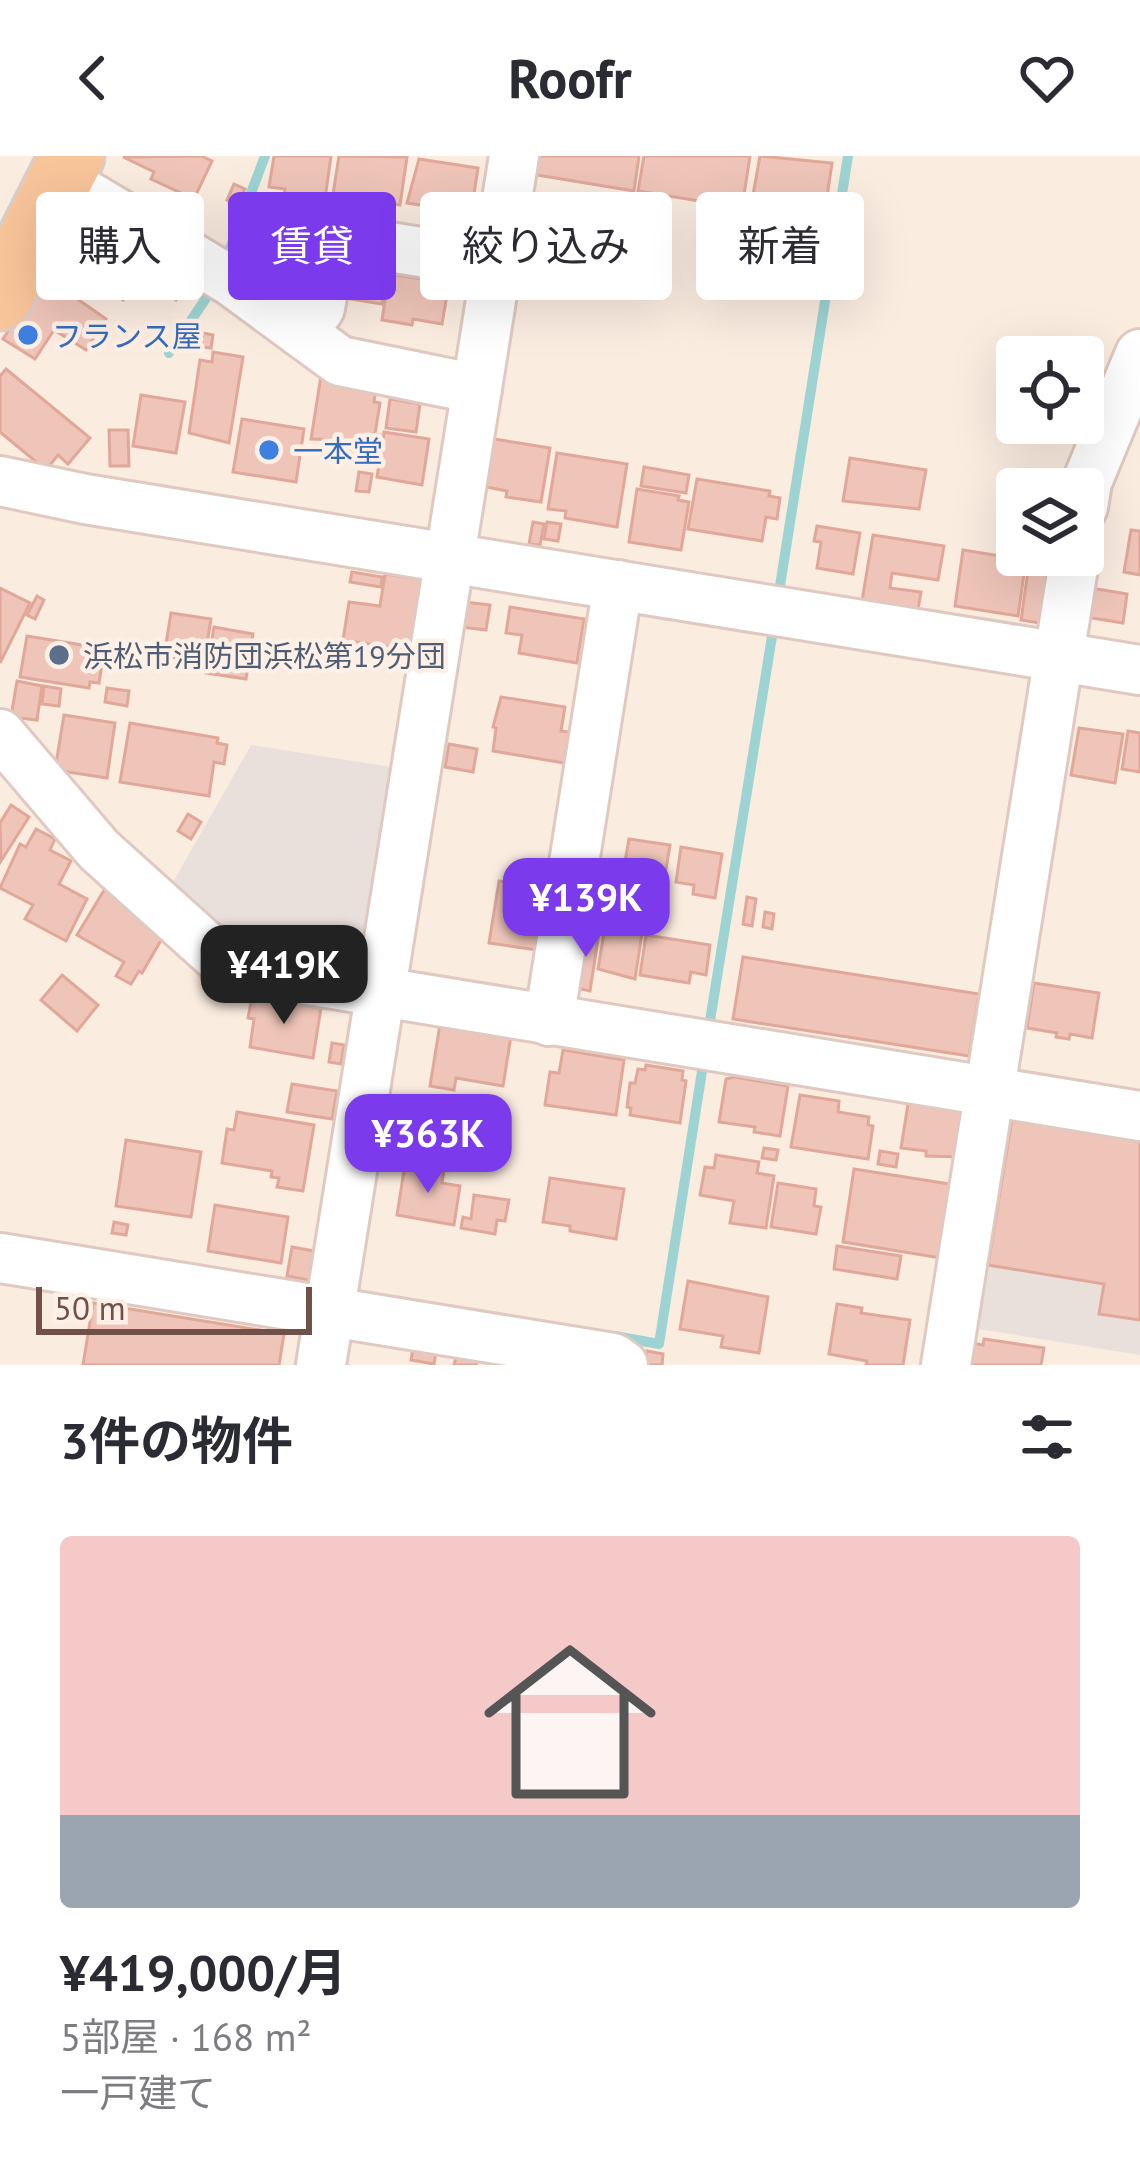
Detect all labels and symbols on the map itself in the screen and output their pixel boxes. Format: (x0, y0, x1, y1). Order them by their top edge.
place label: フランス屋 (52, 316, 201, 355)
marker: フランス屋 (15, 322, 41, 348)
place label: 一本堂 (293, 431, 383, 470)
marker: 一本堂 (256, 437, 282, 463)
place label: 浜松市消防団浜松第19分団 (83, 636, 446, 675)
marker: 浜松市消防団浜松第19分団 (46, 642, 72, 668)
pin: ¥139K (502, 858, 670, 960)
pin: ¥419K (200, 925, 368, 1027)
pin: ¥363K (344, 1094, 512, 1196)
scale bar (36, 1281, 312, 1334)

